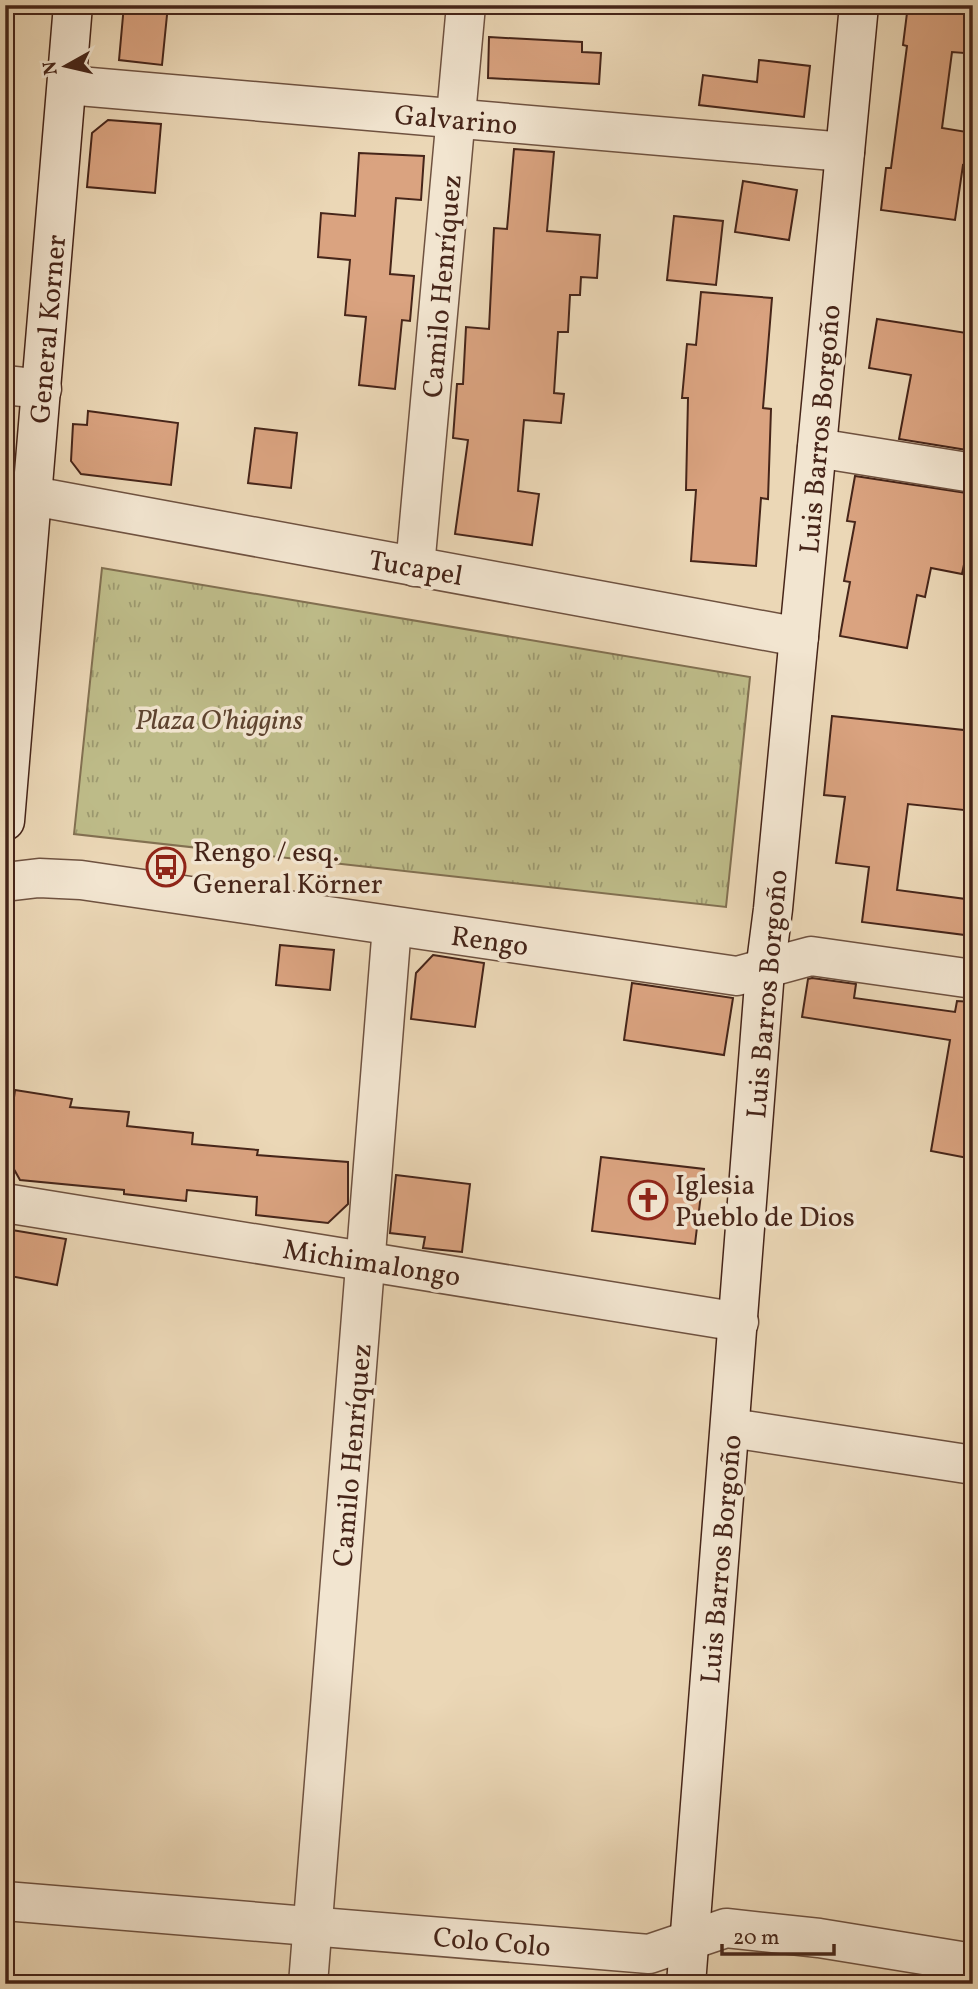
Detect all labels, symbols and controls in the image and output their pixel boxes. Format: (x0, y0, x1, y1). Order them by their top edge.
north arrow (32, 32, 102, 102)
text: N (37, 59, 65, 77)
street label: Galvarino (393, 97, 519, 146)
street label: Camilo Henríquez (414, 173, 473, 399)
street label: General Korner (22, 233, 77, 425)
street label: Luis Barros Borgoño (791, 303, 852, 555)
street label: Tucapel (365, 542, 466, 597)
park label: Plaza O'higgins (135, 702, 303, 741)
place label: Rengo / esq. General Körner (193, 834, 383, 905)
bus stop icon: Rengo / esq. General Körner (145, 846, 187, 888)
street label: Luis Barros Borgoño (738, 868, 799, 1120)
street label: Rengo (448, 918, 531, 967)
place label: Iglesia Pueblo de Dios (675, 1167, 855, 1238)
church icon: Iglesia Pueblo de Dios (627, 1179, 669, 1221)
street label: Michimalongo (280, 1231, 463, 1298)
street label: Camilo Henríquez (324, 1342, 383, 1568)
street label: Luis Barros Borgoño (692, 1433, 753, 1685)
scale bar (722, 1912, 834, 1956)
street label: Colo Colo (431, 1919, 552, 1968)
text: 20 m (733, 1924, 779, 1953)

